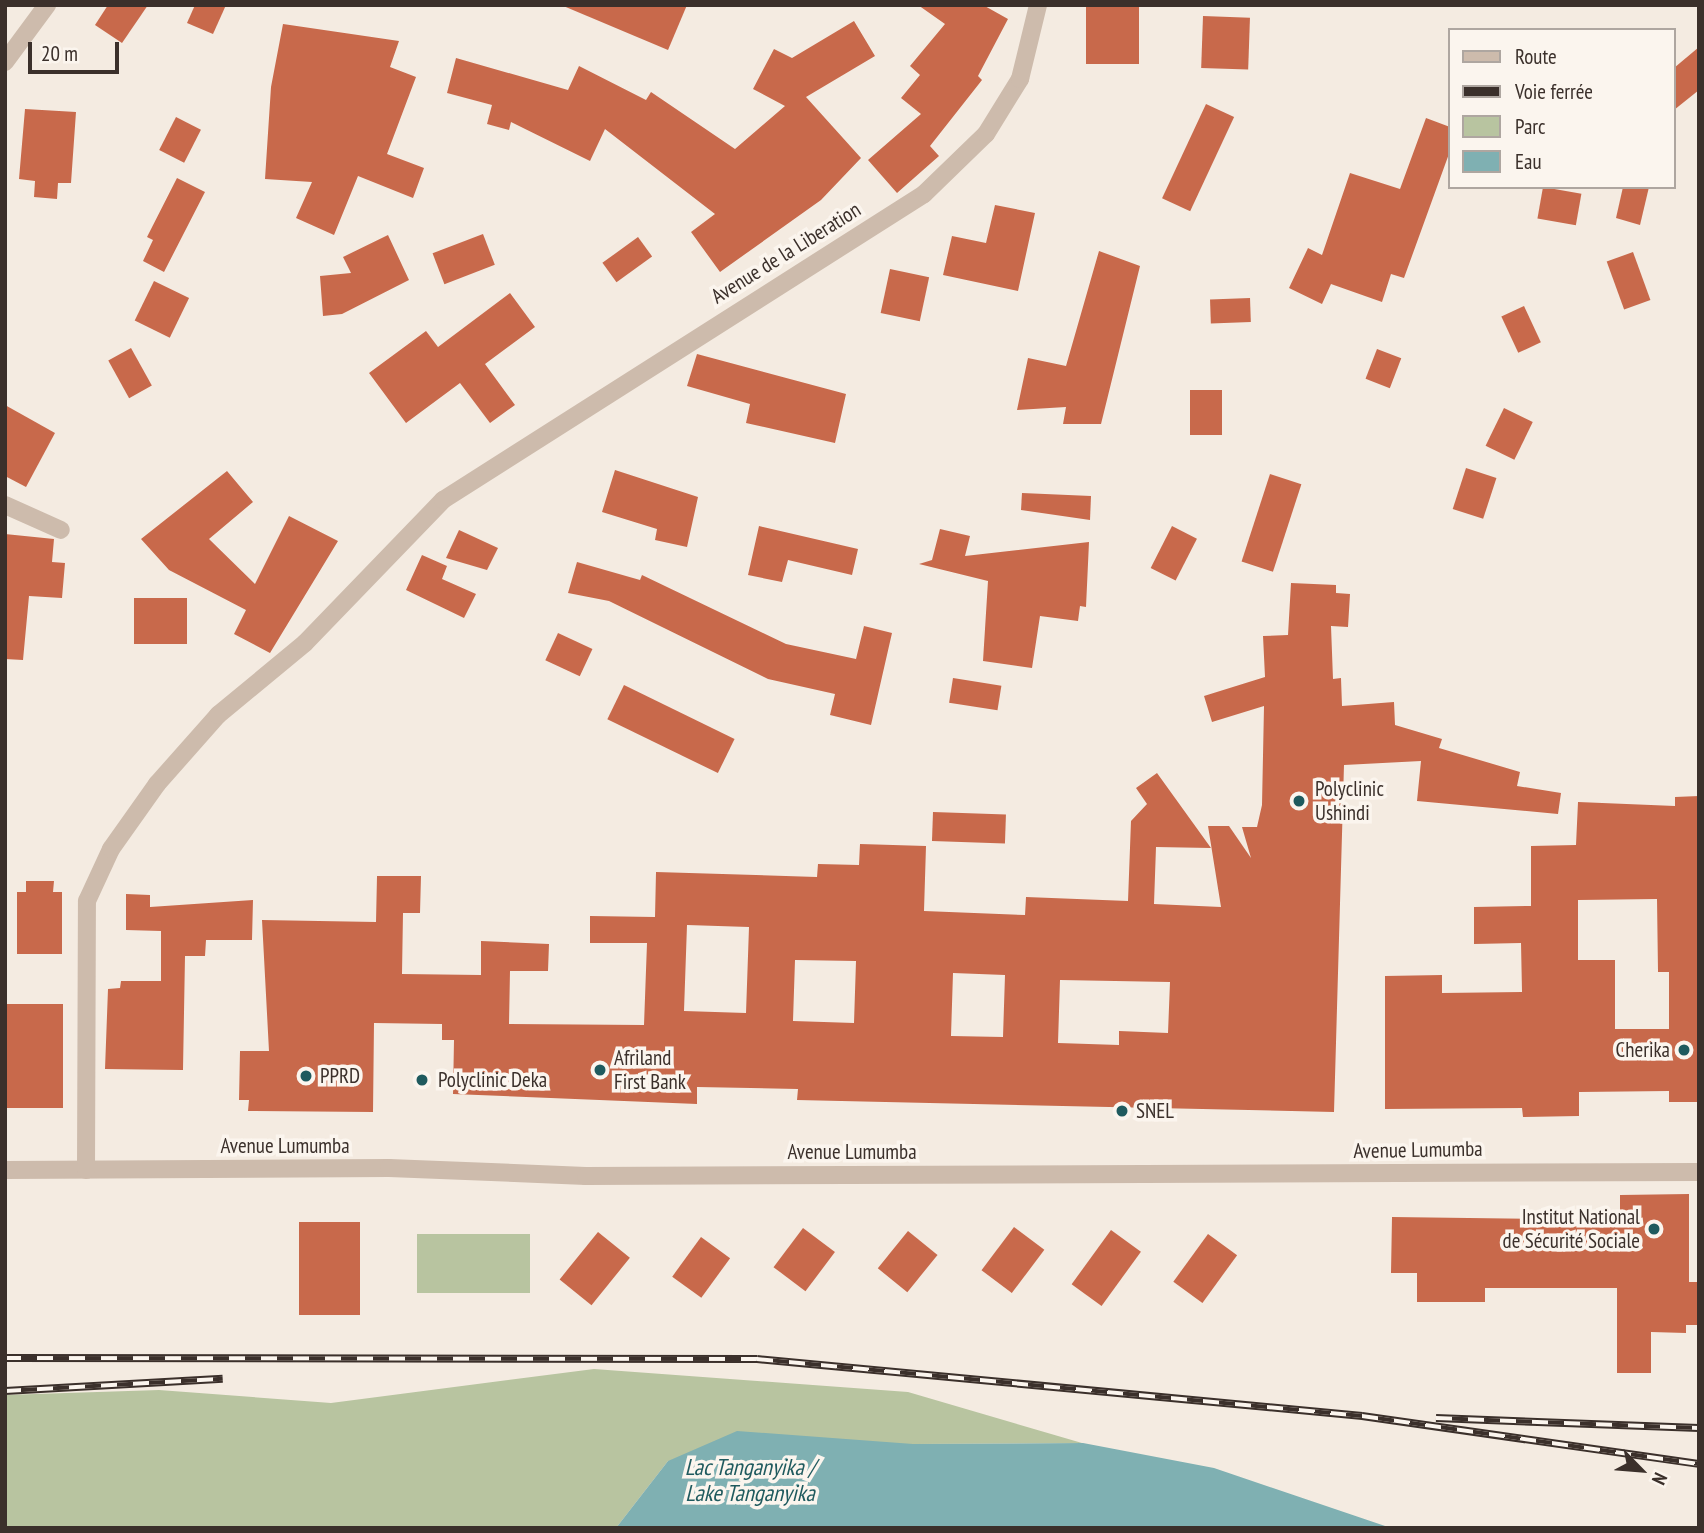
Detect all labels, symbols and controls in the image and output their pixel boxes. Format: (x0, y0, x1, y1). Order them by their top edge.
scale bar (32, 28, 122, 72)
legend (1448, 28, 1676, 189)
text: 20 m (41, 40, 78, 67)
text: Route (1515, 43, 1557, 70)
text: Voie ferrée (1515, 78, 1593, 105)
text: Parc (1515, 113, 1546, 140)
text: Eau (1515, 148, 1542, 175)
street label: Avenue de la Liberation (707, 197, 865, 309)
place label: Polyclinic Ushindi (1315, 776, 1384, 826)
marker: Polyclinic Ushindi (1289, 791, 1309, 811)
place label: Cherika (1616, 1037, 1670, 1063)
marker: Cherika (1676, 1042, 1692, 1058)
place label: Afriland First Bank (614, 1045, 686, 1095)
marker: Afriland First Bank (592, 1062, 608, 1078)
place label: PPRD (320, 1063, 360, 1089)
place label: Polyclinic Deka (438, 1067, 548, 1093)
marker: PPRD (298, 1068, 314, 1084)
marker: Polyclinic Deka (412, 1070, 432, 1090)
place label: SNEL (1136, 1098, 1174, 1124)
marker: SNEL (1114, 1103, 1130, 1119)
street label: Avenue Lumumba (220, 1133, 350, 1159)
street label: Avenue Lumumba (1353, 1136, 1483, 1164)
street label: Avenue Lumumba (787, 1139, 917, 1165)
place label: Institut National de Sécurité Sociale (1503, 1204, 1640, 1254)
marker: Institut National de Sécurité Sociale (1646, 1221, 1662, 1237)
north arrow (1606, 1435, 1676, 1505)
water label: Lac Tanganyika / Lake Tanganyika (684, 1453, 816, 1507)
text: N (1647, 1469, 1673, 1489)

